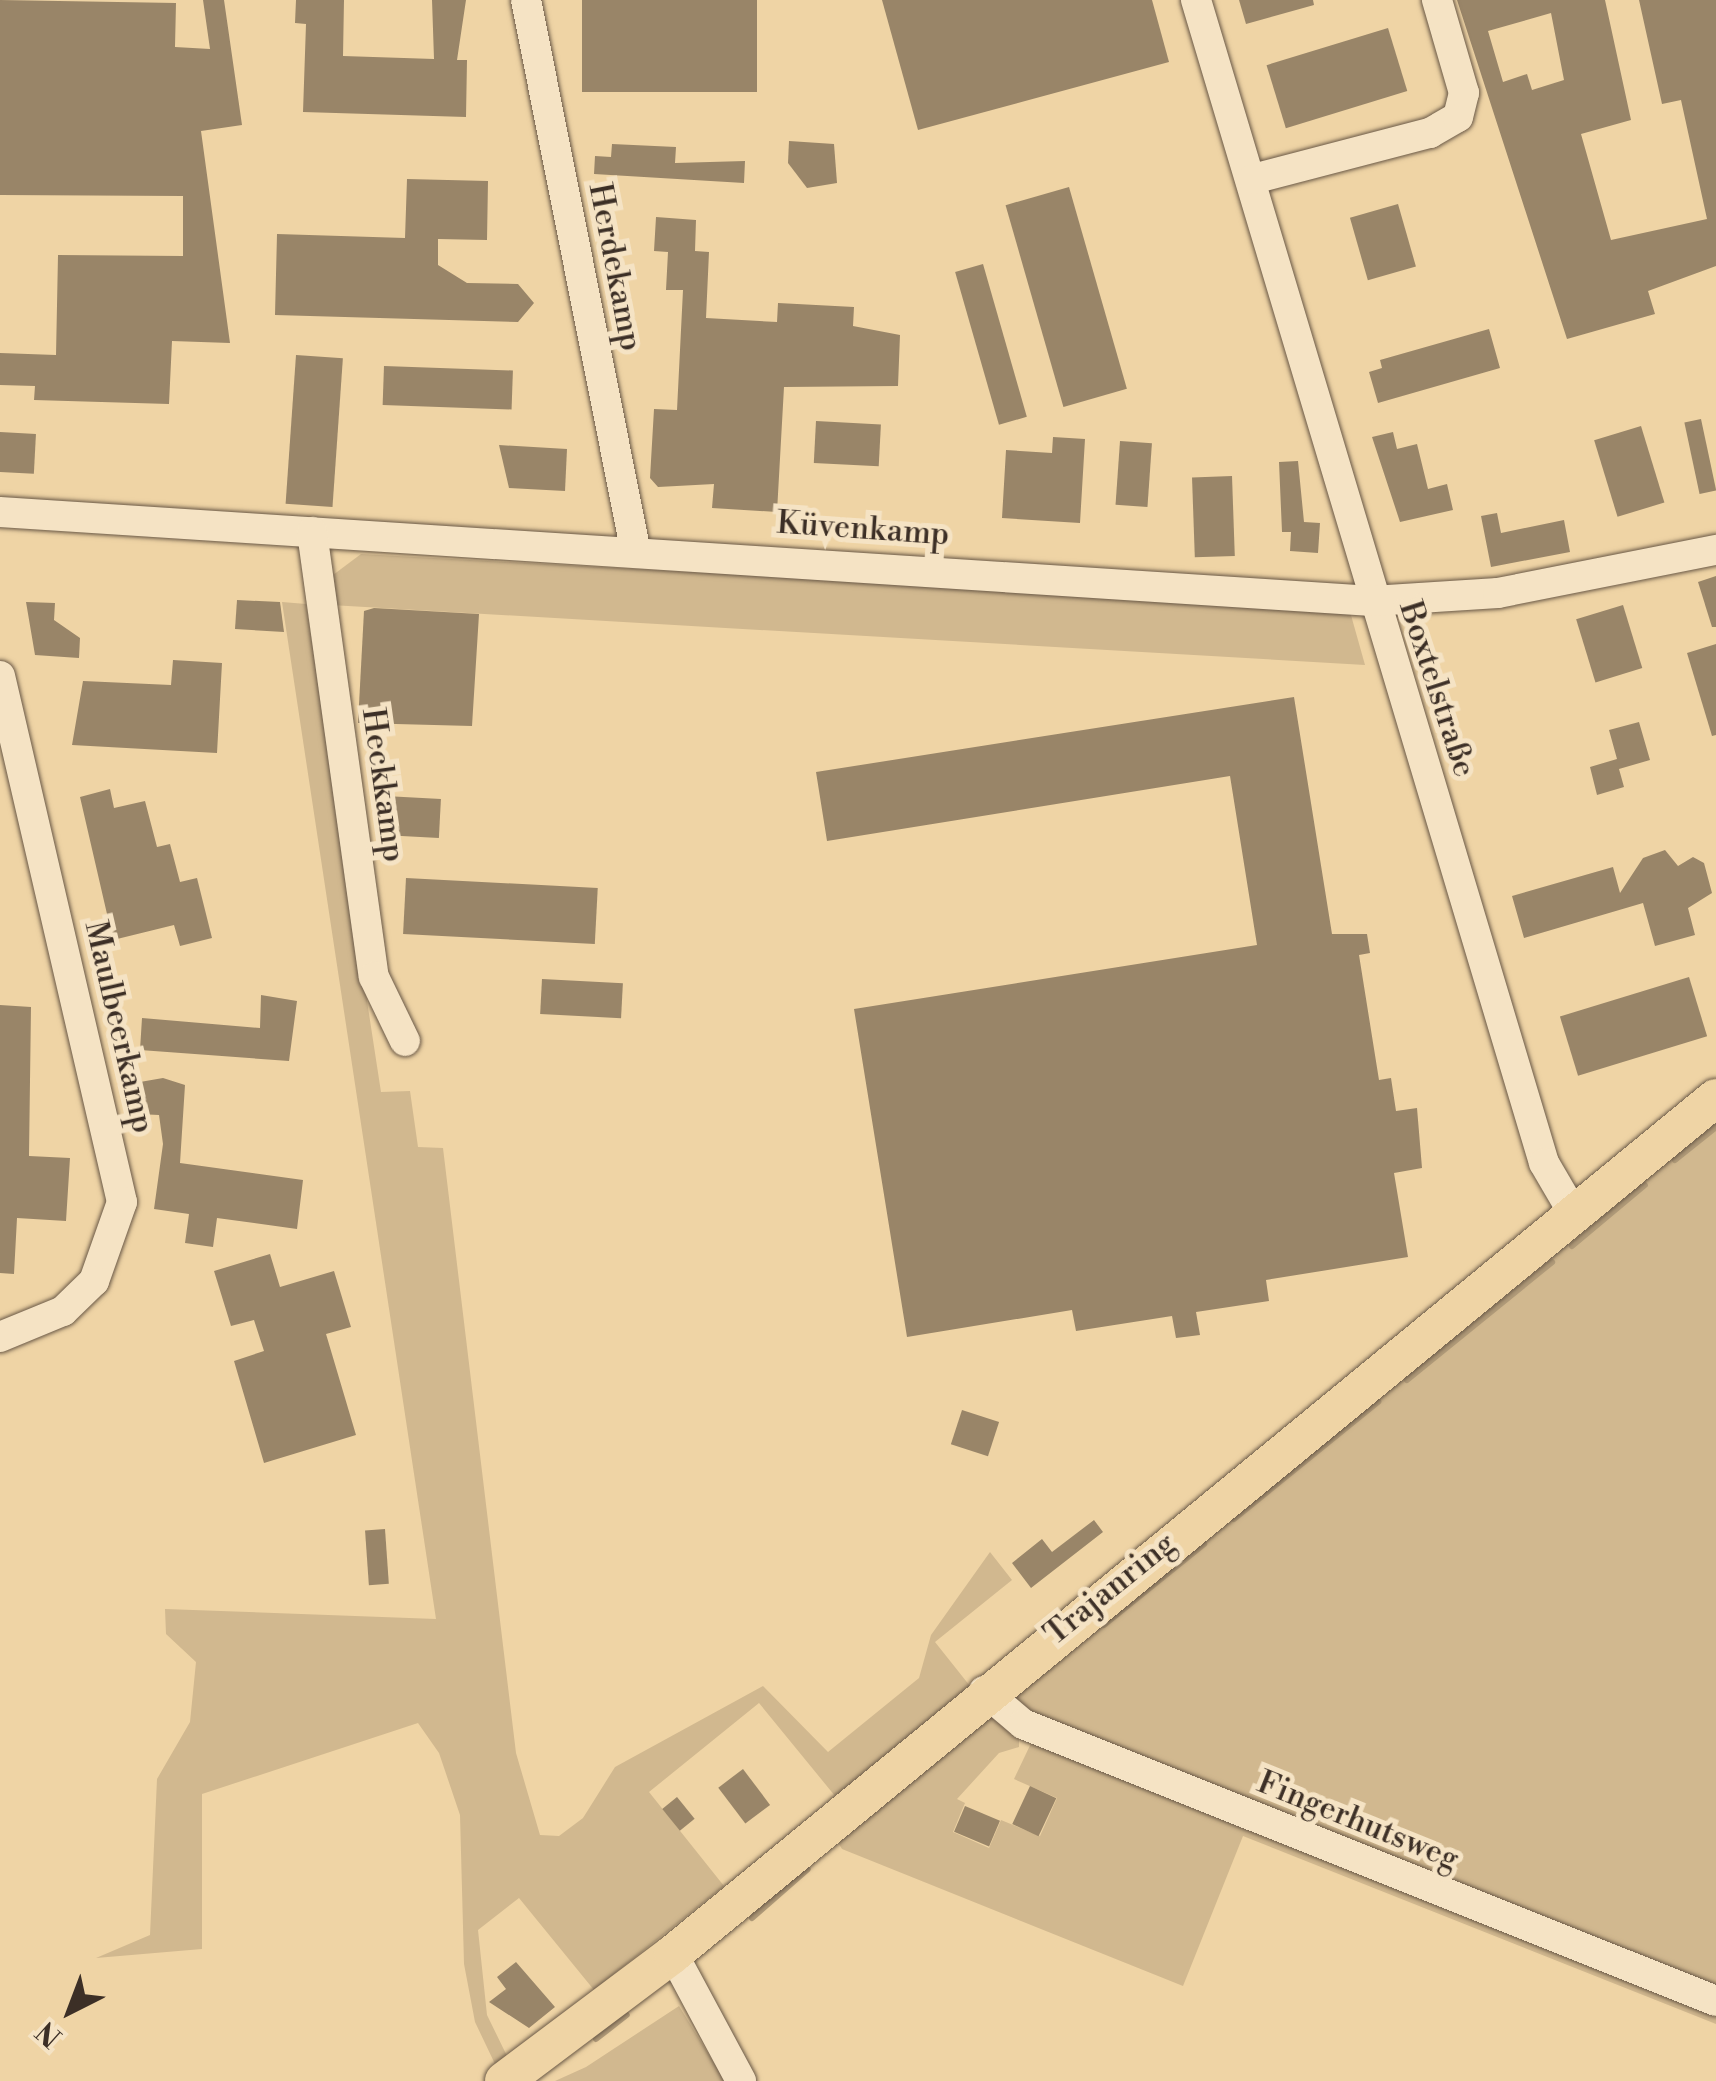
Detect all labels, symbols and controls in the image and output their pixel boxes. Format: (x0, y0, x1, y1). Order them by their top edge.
street label: Herdekamp (580, 180, 650, 354)
street label: Küvenkamp (775, 504, 951, 554)
street label: Boxtelstraße (1391, 596, 1483, 782)
street label: Heckkamp (353, 706, 413, 864)
street label: Maulbeerkamp (76, 917, 162, 1137)
street label: Trajanring (1037, 1525, 1183, 1653)
street label: Fingerhutsweg (1252, 1763, 1464, 1879)
north arrow (20, 1961, 120, 2061)
text: N (30, 2013, 70, 2054)

